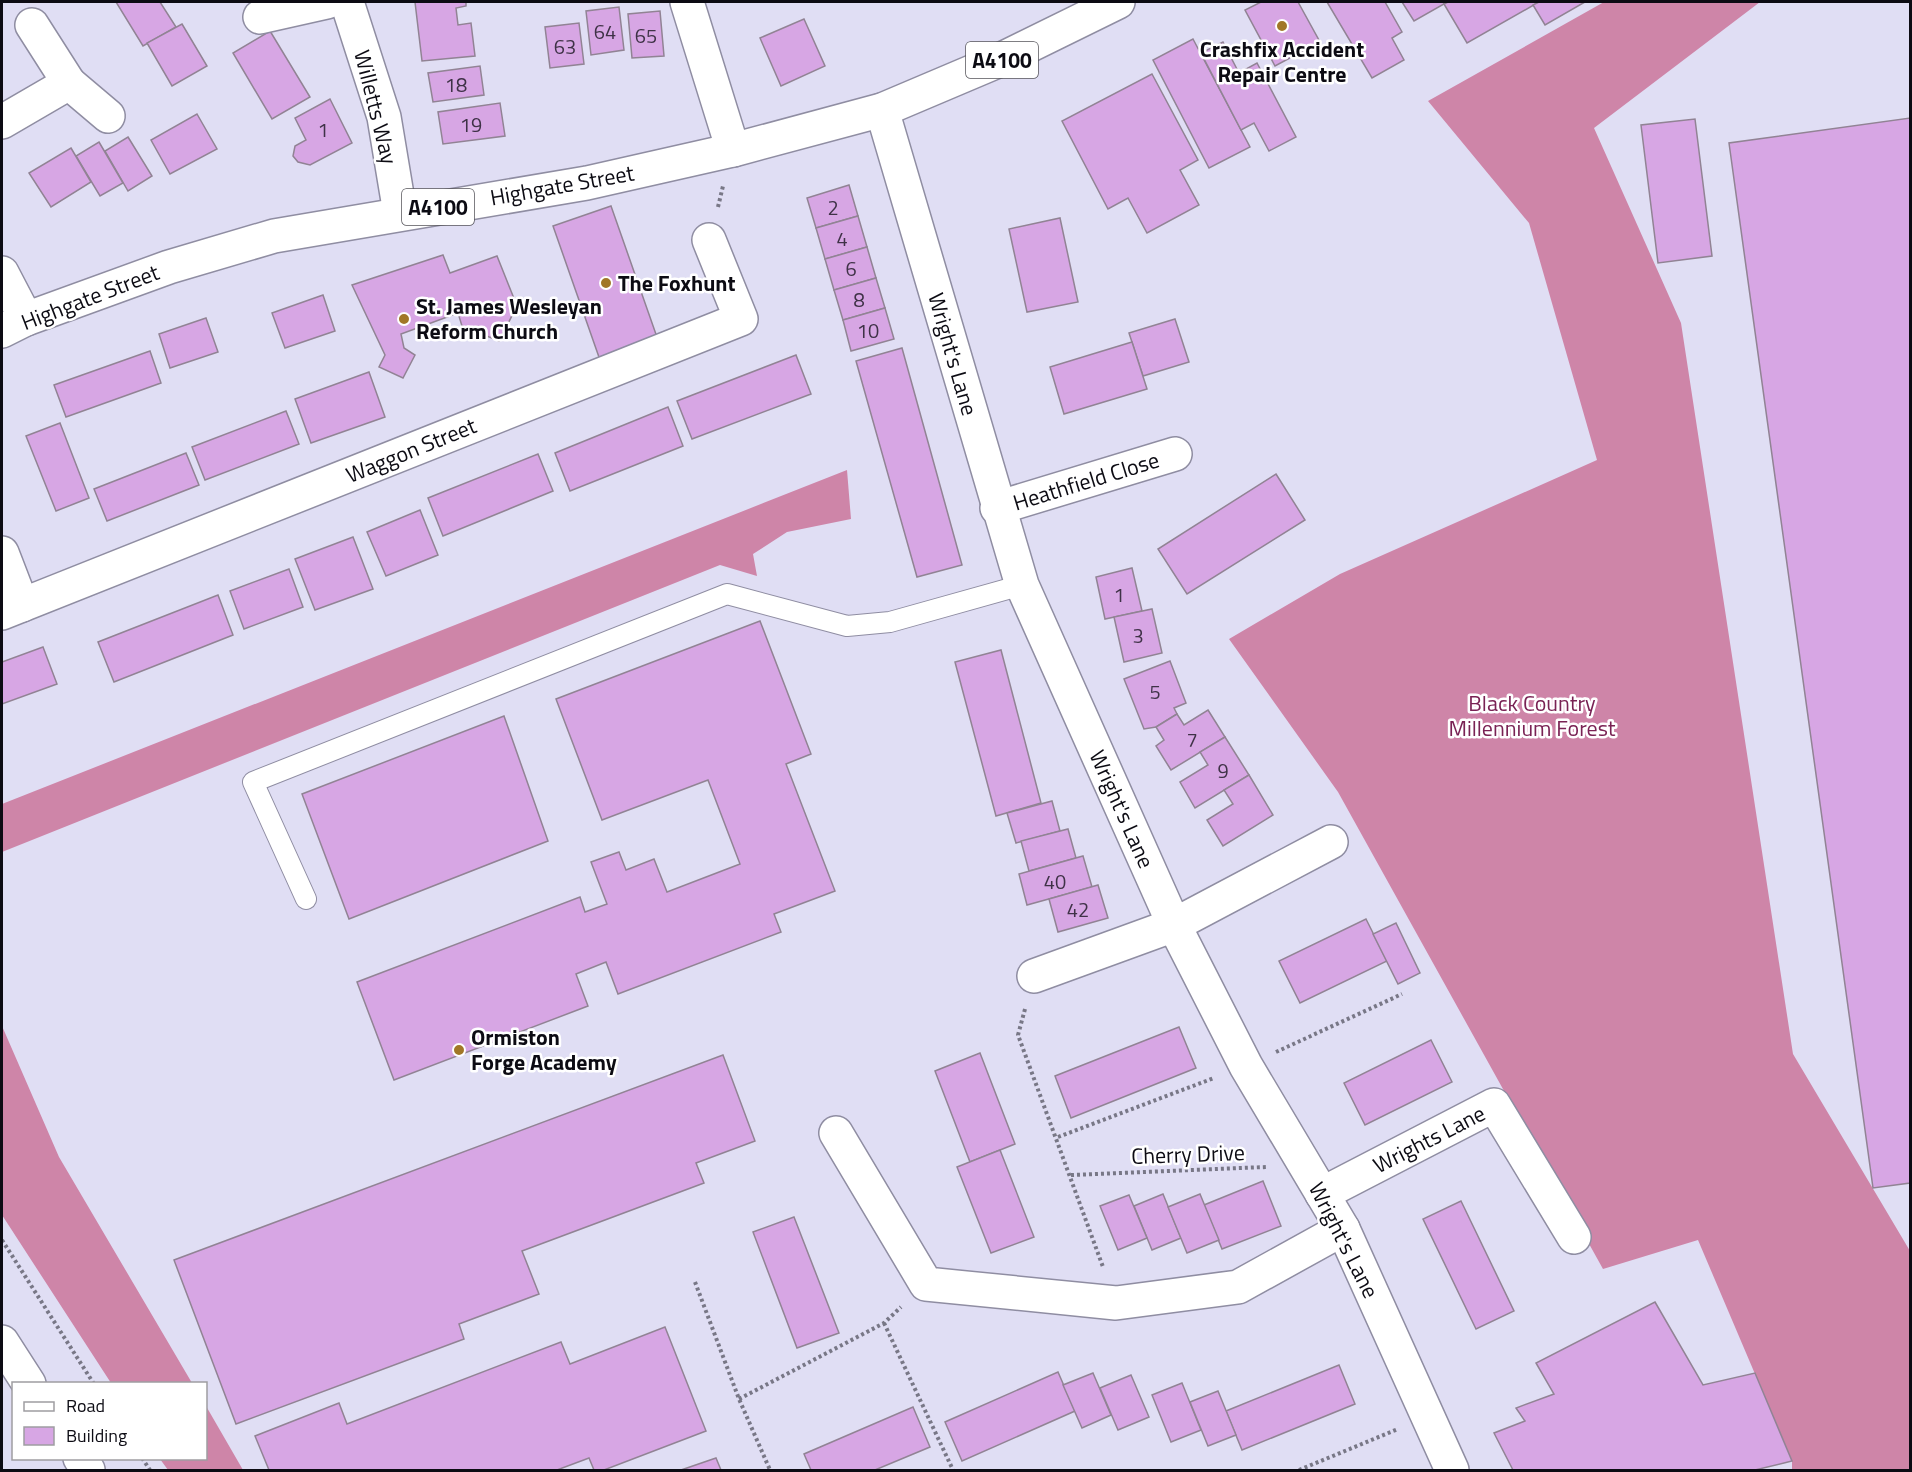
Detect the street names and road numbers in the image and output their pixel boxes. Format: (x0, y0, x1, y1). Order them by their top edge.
road number: A4100 (966, 42, 1038, 78)
street label: Willetts Way (345, 46, 407, 168)
street label: Highgate Street (487, 156, 637, 214)
road number: A4100 (402, 189, 474, 225)
street label: Highgate Street (16, 255, 164, 339)
street label: Wright's Lane (919, 289, 987, 419)
street label: Waggon Street (341, 408, 481, 492)
street label: Heathfield Close (1009, 443, 1163, 519)
street label: Wright's Lane (1081, 744, 1163, 874)
street label: Wrights Lane (1367, 1096, 1491, 1182)
street label: Cherry Drive (1131, 1135, 1245, 1173)
street label: Wright's Lane (1300, 1176, 1388, 1304)

